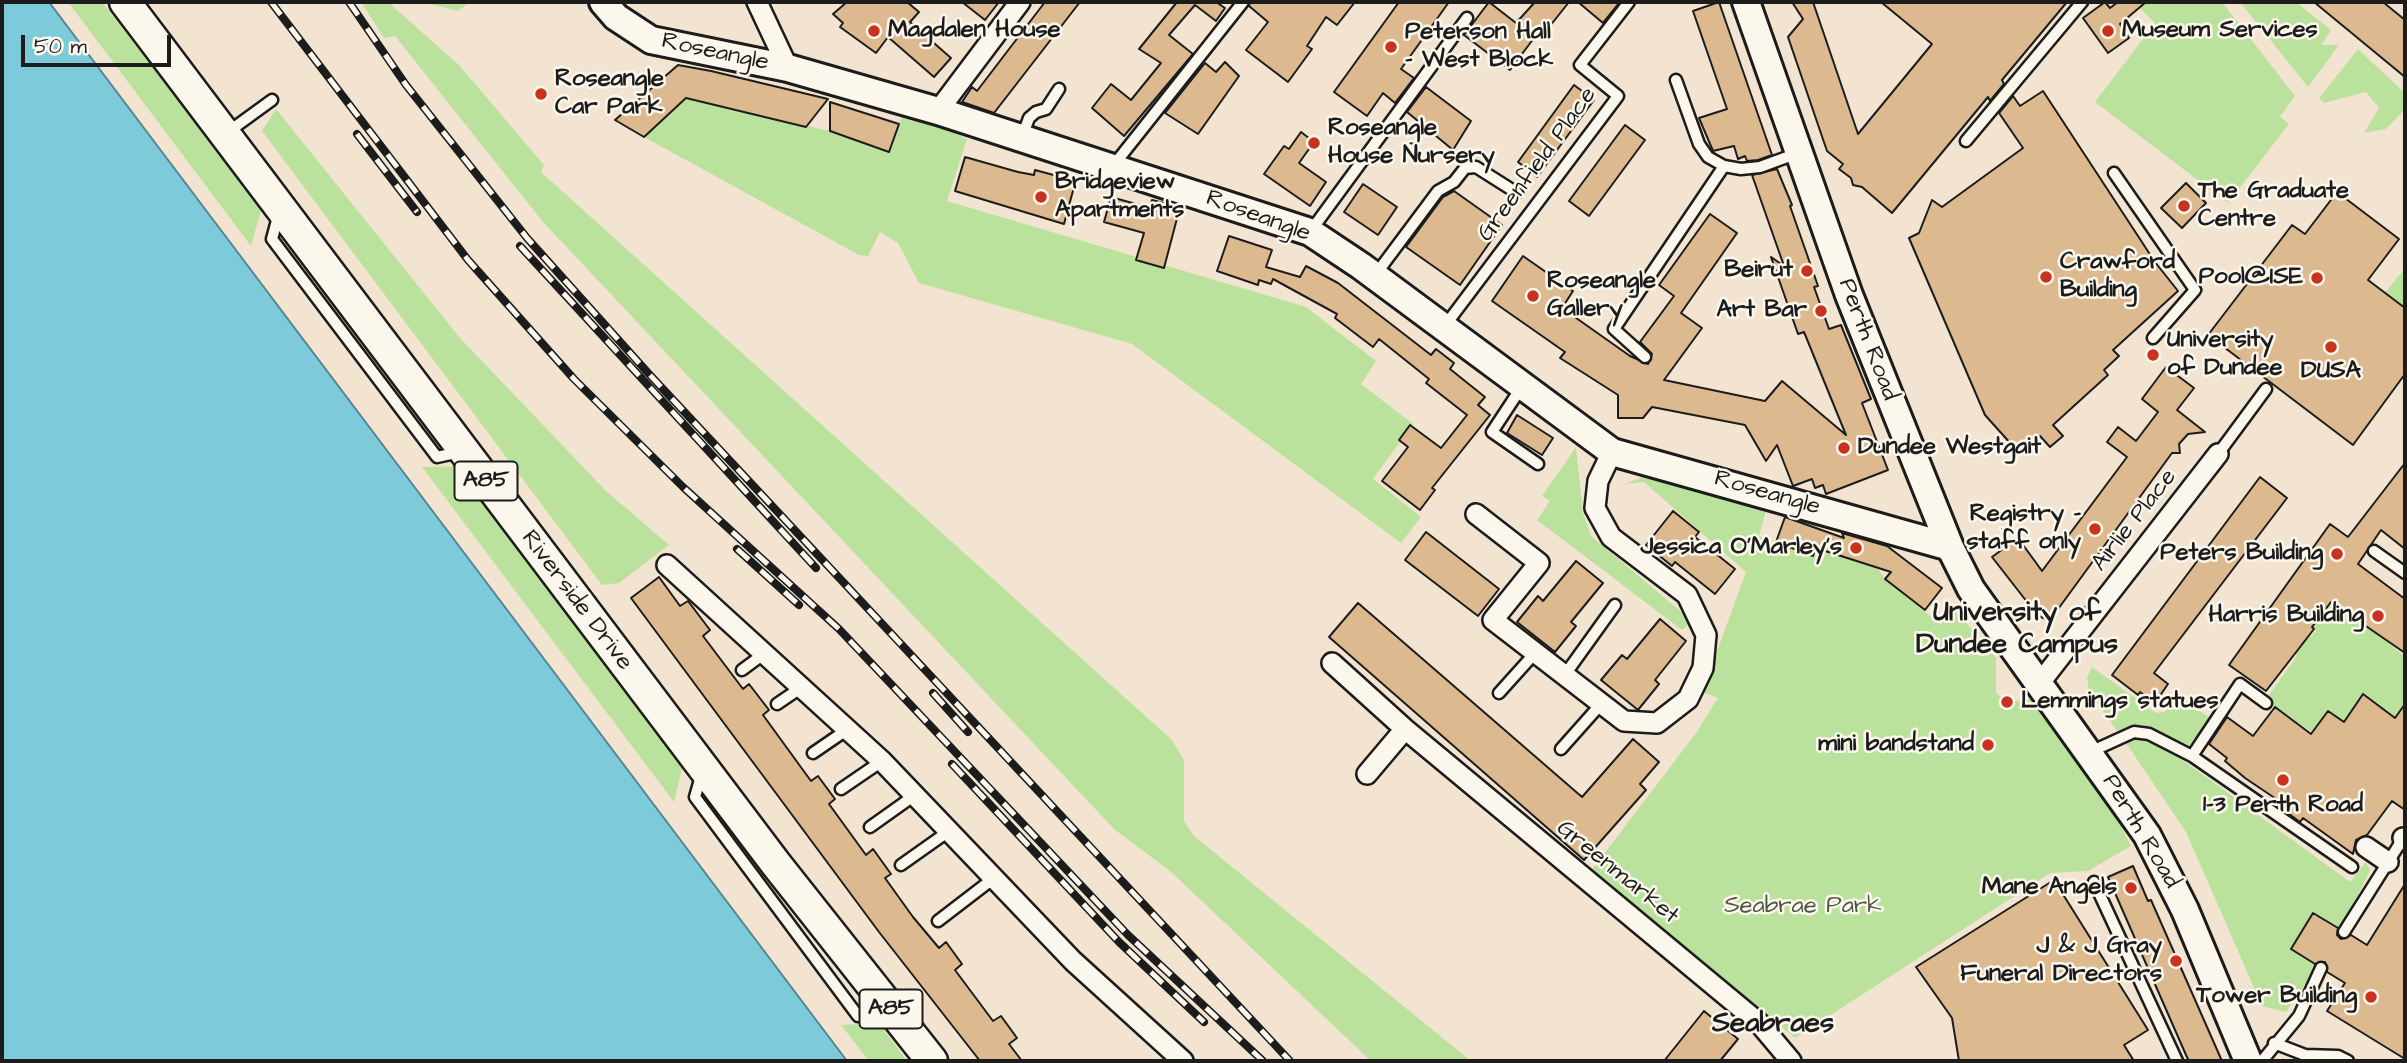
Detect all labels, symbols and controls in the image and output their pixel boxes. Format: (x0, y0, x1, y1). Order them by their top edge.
place label: Magdalen House (888, 17, 1061, 45)
place label: Museum Services (2122, 17, 2317, 45)
place label: Peterson Hall - West Block (1405, 19, 1553, 75)
scale bar (24, 21, 175, 65)
marker: Magdalen House (866, 23, 882, 39)
marker: Museum Services (2100, 23, 2116, 39)
street label: Roseangle (659, 28, 771, 78)
text: 50 m (34, 32, 87, 61)
marker: Peterson Hall - West Block (1383, 39, 1399, 55)
place label: Roseangle Car Park (555, 66, 664, 122)
street label: Greenfield Place (1472, 82, 1604, 248)
marker: Roseangle Car Park (533, 86, 549, 102)
place label: Roseangle House Nursery (1328, 115, 1495, 171)
marker: Roseangle House Nursery (1306, 135, 1322, 151)
place label: Bridgeview Apartments (1055, 169, 1184, 225)
place label: The Graduate Centre (2198, 178, 2349, 234)
street label: Roseangle (1202, 185, 1314, 249)
marker: Bridgeview Apartments (1033, 189, 1049, 205)
marker: The Graduate Centre (2176, 198, 2192, 214)
place label: Crawford Building (2060, 249, 2175, 305)
place label: Beirut (1724, 257, 1793, 285)
marker: Beirut (1799, 263, 1815, 279)
place label: Pool@ISE (2199, 264, 2303, 292)
place label: Roseangle Gallery (1547, 268, 1656, 324)
marker: Crawford Building (2038, 269, 2054, 285)
marker: Pool@ISE (2309, 270, 2325, 286)
street label: Perth Road (1831, 275, 1903, 405)
marker: Roseangle Gallery (1525, 288, 1541, 304)
place label: Art Bar (1717, 297, 1807, 325)
marker: Art Bar (1813, 303, 1829, 319)
place label: University of Dundee (2167, 327, 2282, 383)
marker: DUSA (2323, 339, 2339, 355)
marker: University of Dundee (2145, 347, 2161, 363)
place label: DUSA (2301, 358, 2361, 386)
place label: Dundee Westgait (1858, 434, 2041, 462)
marker: Dundee Westgait (1836, 440, 1852, 456)
road number: A85 (454, 461, 518, 500)
street label: Airlie Place (2086, 464, 2184, 578)
street label: Roseangle (1711, 465, 1823, 523)
place label: Registry - staff only (1966, 501, 2081, 557)
marker: Registry - staff only (2087, 521, 2103, 537)
street label: Riverside Drive (514, 525, 638, 677)
place label: Jessica O'Marley's (1640, 534, 1842, 562)
marker: Jessica O'Marley's (1848, 540, 1864, 556)
place label: Peters Building (2160, 540, 2323, 568)
marker: Peters Building (2329, 546, 2345, 562)
district label: University of Dundee Campus (1916, 597, 2118, 663)
place label: Harris Building (2209, 602, 2364, 630)
marker: Harris Building (2370, 608, 2386, 624)
place label: Lemmings statues (2021, 688, 2219, 716)
marker: Lemmings statues (1999, 694, 2015, 710)
place label: mini bandstand (1818, 731, 1974, 759)
marker: mini bandstand (1980, 737, 1996, 753)
street label: Perth Road (2095, 770, 2185, 894)
marker: 1-3 Perth Road (2275, 772, 2291, 788)
place label: 1-3 Perth Road (2203, 792, 2363, 820)
street label: Greenmarket (1550, 815, 1684, 931)
place label: Mane Angels (1982, 874, 2117, 902)
marker: Mane Angels (2123, 880, 2139, 896)
park label: Seabrae Park (1724, 893, 1882, 921)
place label: J & J Gray Funeral Directors (1960, 933, 2162, 989)
marker: J & J Gray Funeral Directors (2168, 953, 2184, 969)
place label: Tower Building (2196, 983, 2357, 1011)
marker: Tower Building (2363, 989, 2379, 1005)
road number: A85 (860, 990, 922, 1028)
district label: Seabraes (1712, 1008, 1834, 1042)

